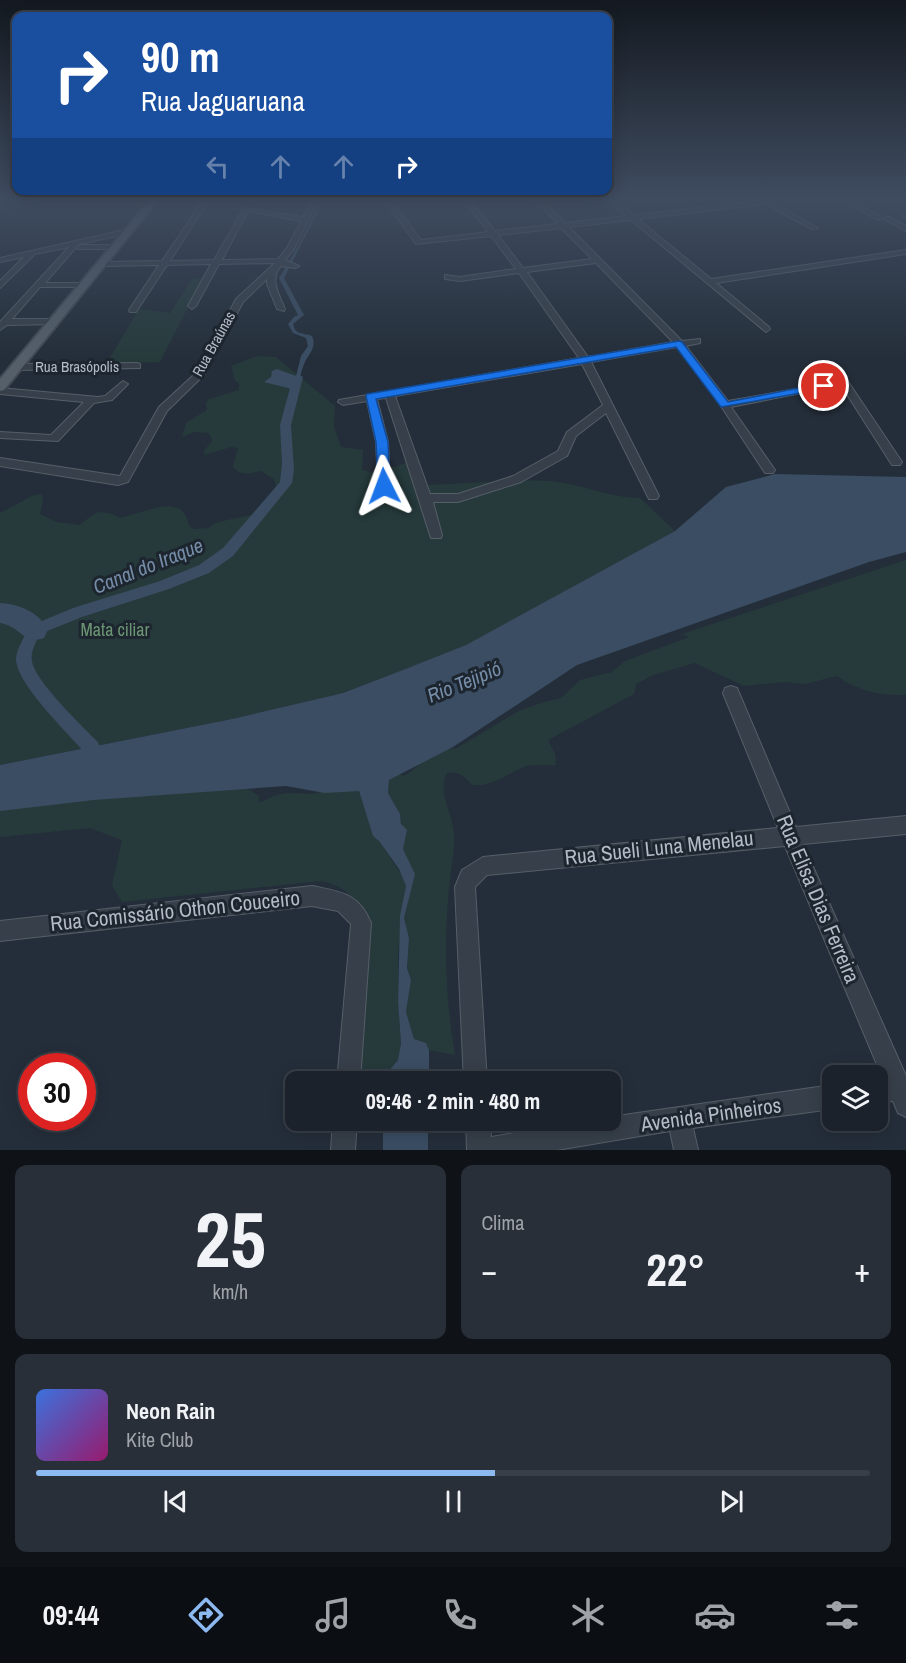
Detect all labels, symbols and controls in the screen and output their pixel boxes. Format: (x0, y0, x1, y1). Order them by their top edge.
text: 90 m (141, 29, 220, 85)
icon: right (42, 36, 120, 114)
text: Rua Jaguaruana (141, 83, 305, 119)
icon: left (201, 150, 234, 183)
icon: ahead (264, 150, 297, 183)
icon: ahead (327, 150, 360, 183)
icon: right (390, 150, 423, 183)
street label: Rua Braúnas (187, 307, 240, 380)
street label: Rua Brasópolis (35, 356, 119, 377)
pin (798, 360, 849, 411)
icon: arrive (807, 369, 840, 402)
position arrow (352, 454, 416, 518)
water label: Canal do Iraque (89, 531, 207, 600)
park label: Mata ciliar (81, 617, 150, 642)
water label: Rio Tejipió (423, 654, 505, 709)
street label: Rua Elisa Dias Ferreira (770, 810, 867, 988)
street label: Rua Sueli Luna Menelau (563, 823, 755, 872)
street label: Rua Comissário Othon Couceiro (49, 883, 301, 938)
speed limit sign: 30 (18, 1053, 96, 1131)
map controls (822, 1065, 888, 1131)
button: layers (822, 1065, 888, 1131)
text: 09:46 · 2 min · 480 m (366, 1086, 540, 1116)
street label: Avenida Pinheiros (638, 1090, 783, 1139)
text: 25 (195, 1186, 266, 1291)
text: Clima (482, 1209, 524, 1236)
text: 22° (646, 1239, 705, 1300)
text: − (482, 1248, 497, 1292)
text: + (854, 1248, 870, 1292)
text: km/h (212, 1278, 248, 1305)
text: Neon Rain (126, 1396, 215, 1426)
text: Kite Club (126, 1426, 193, 1453)
icon: previous (159, 1485, 192, 1518)
icon: pause (437, 1485, 470, 1518)
icon: next (715, 1485, 748, 1518)
icon: directions (185, 1594, 227, 1636)
icon: music (312, 1594, 354, 1636)
icon: phone (439, 1594, 481, 1636)
icon: climate (567, 1594, 609, 1636)
icon: car (694, 1594, 736, 1636)
icon: filters (821, 1594, 863, 1636)
text: 09:44 (43, 1597, 99, 1633)

